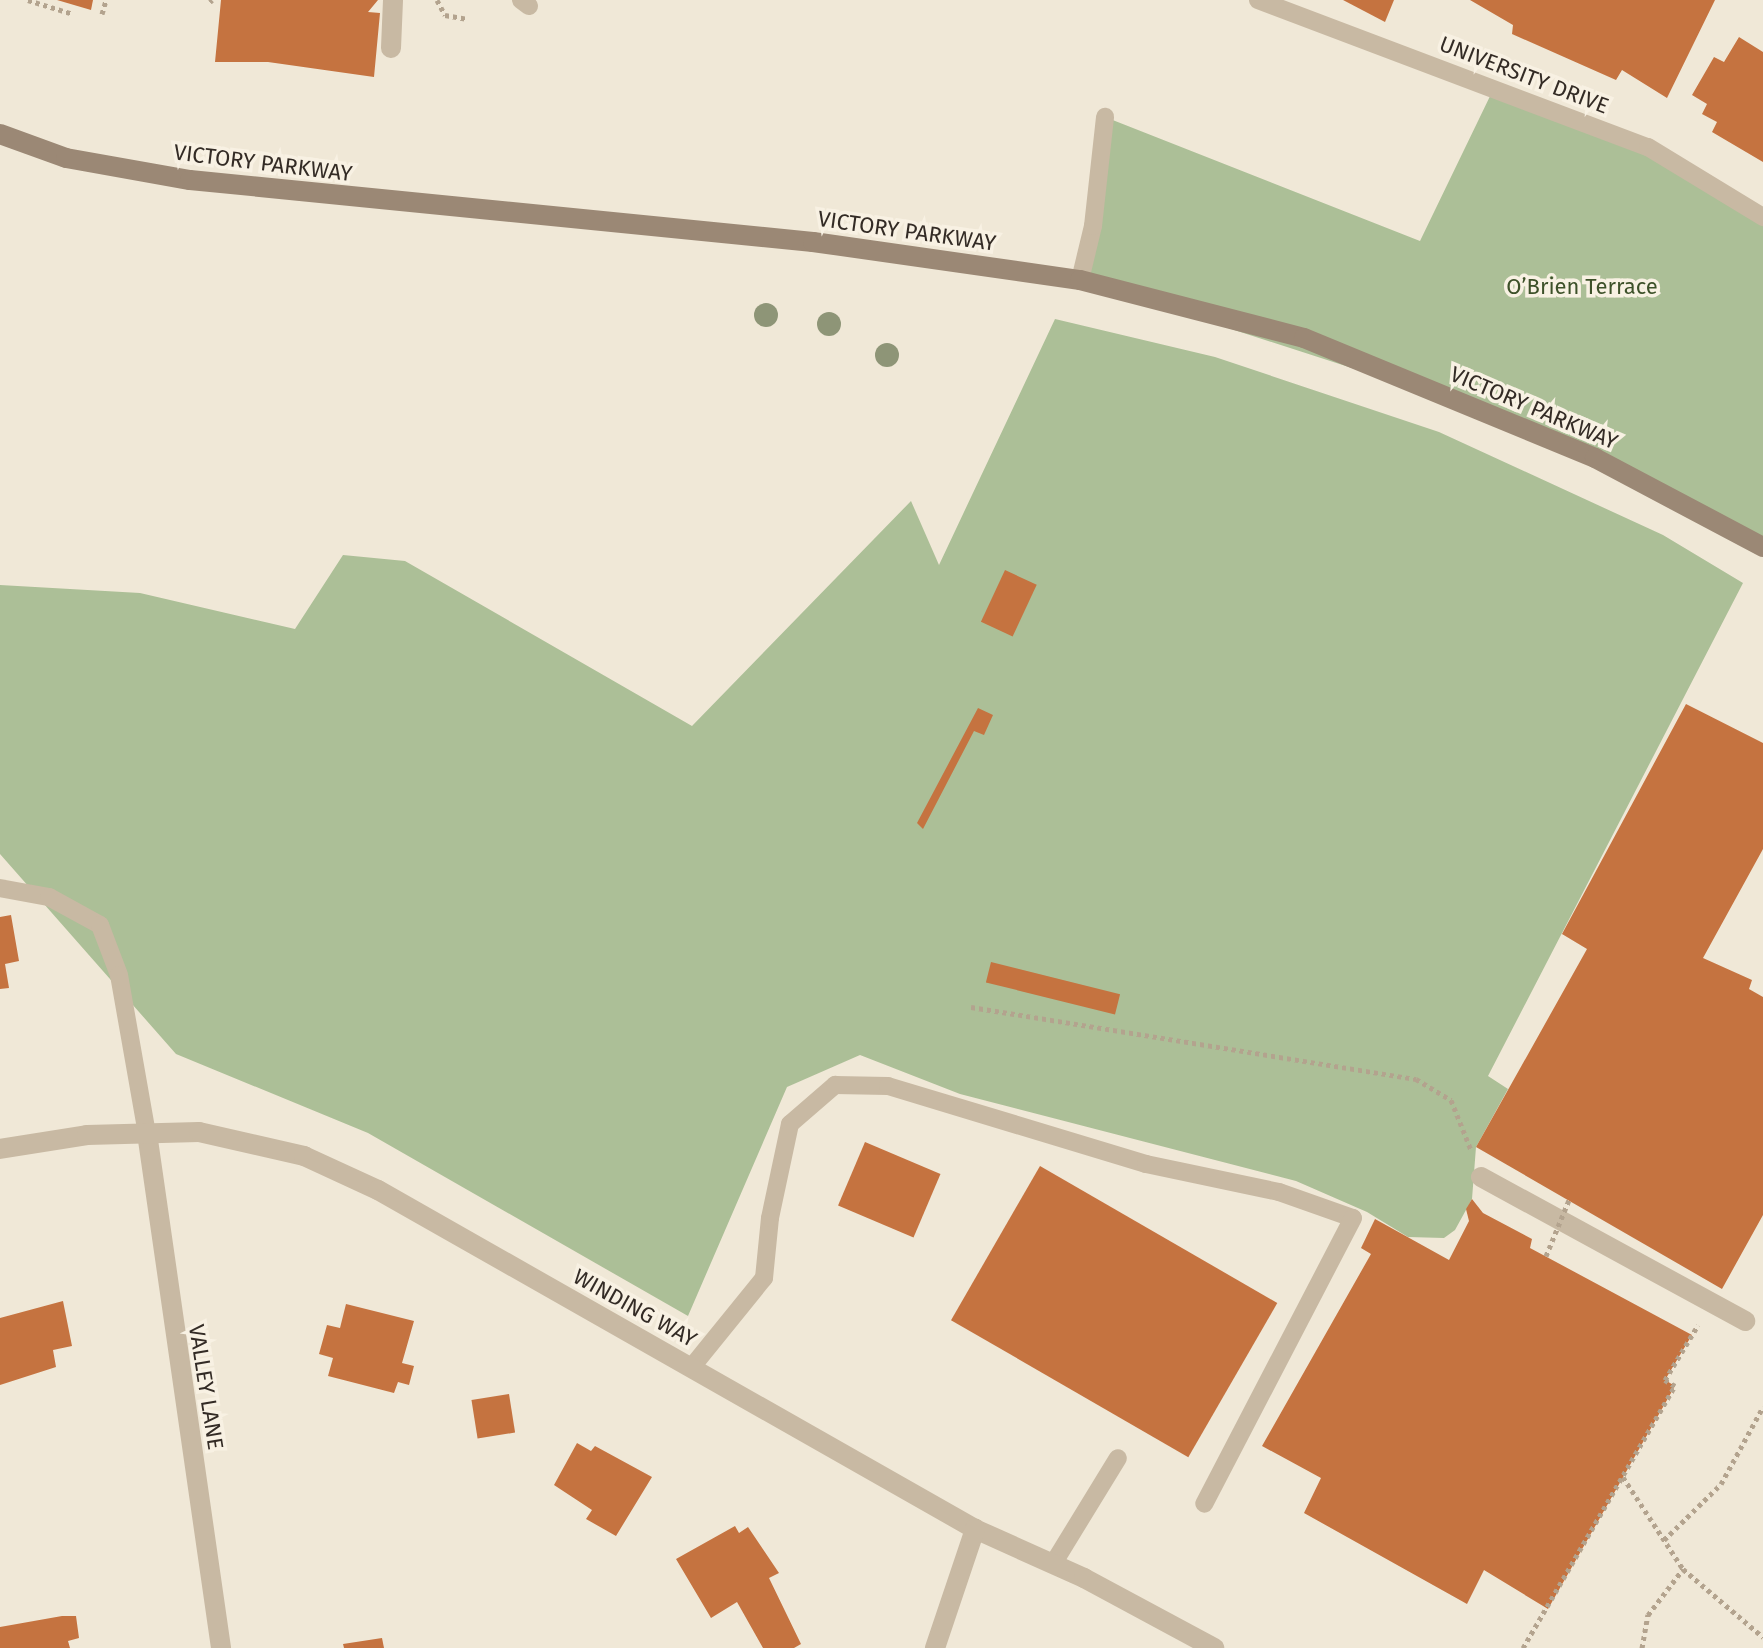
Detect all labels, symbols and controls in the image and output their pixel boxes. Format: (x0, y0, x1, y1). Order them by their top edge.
street label: UNIVERSITY DRIVE (1436, 31, 1612, 119)
street label: VICTORY PARKWAY (172, 139, 354, 187)
street label: VICTORY PARKWAY (816, 205, 998, 257)
park label: O’Brien Terrace (1506, 274, 1658, 300)
street label: VICTORY PARKWAY (1446, 361, 1622, 455)
street label: WINDING WAY (569, 1263, 701, 1353)
street label: VALLEY LANE (183, 1323, 229, 1451)

